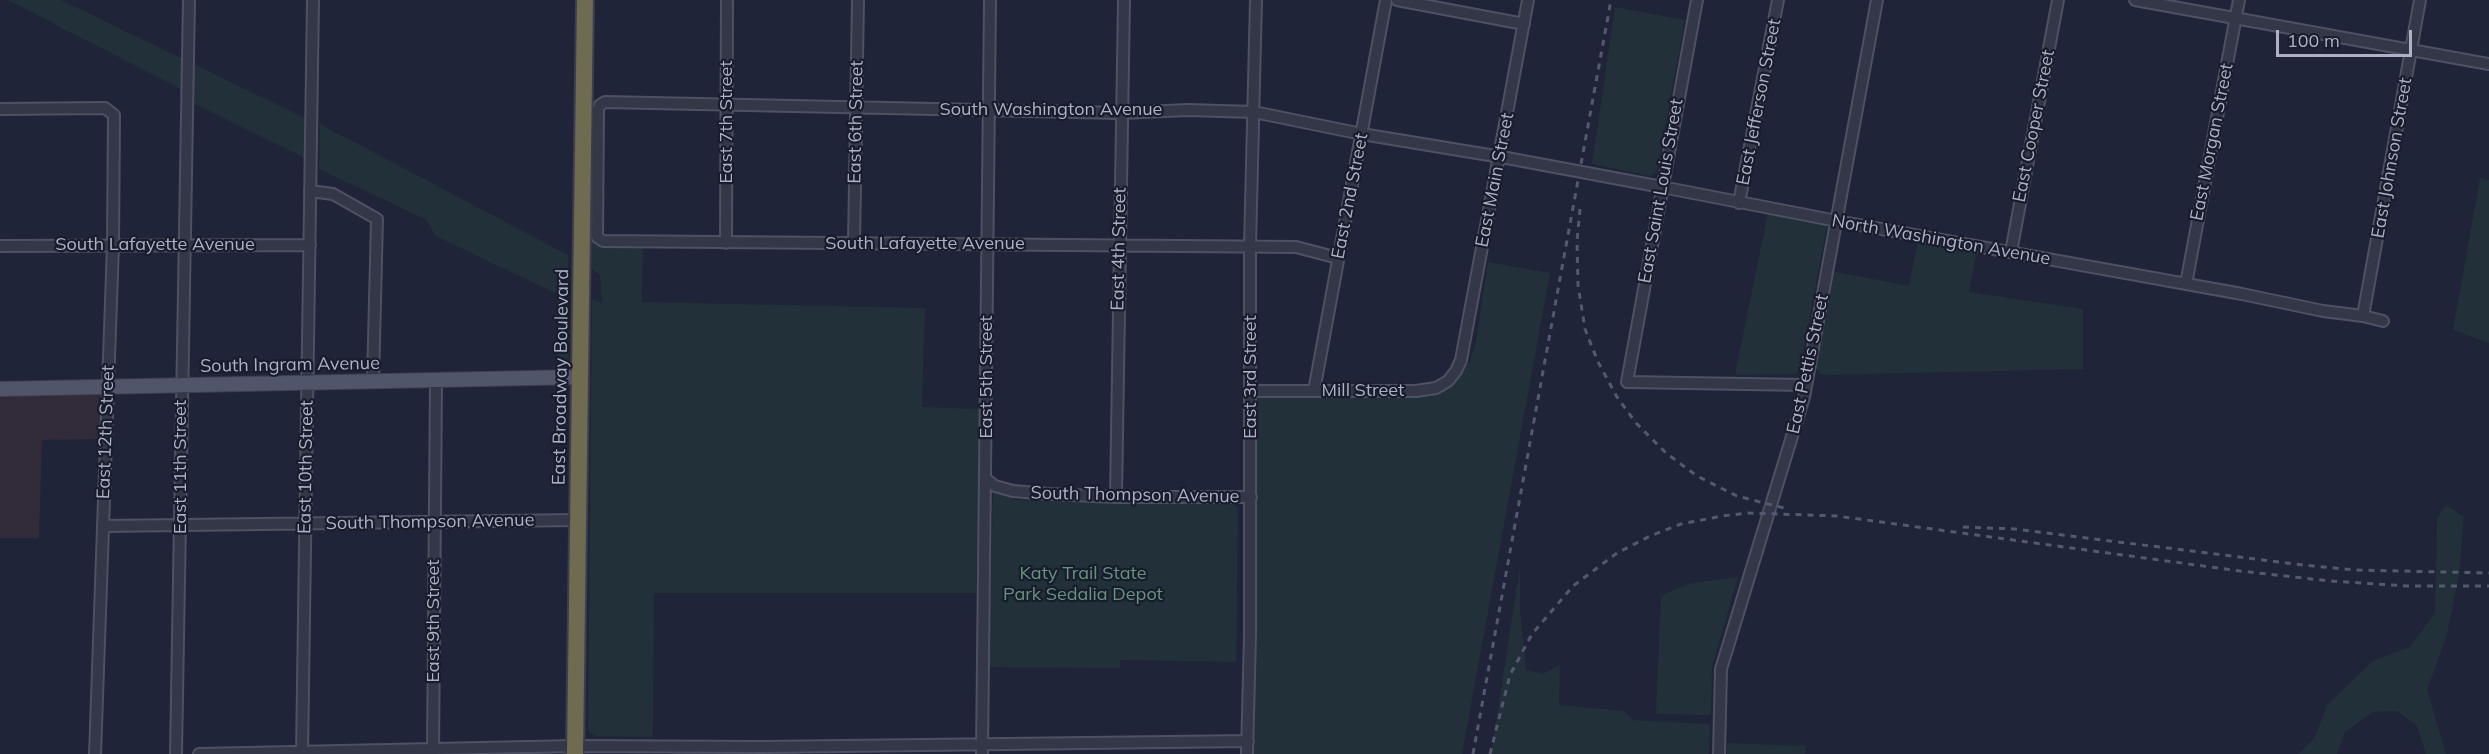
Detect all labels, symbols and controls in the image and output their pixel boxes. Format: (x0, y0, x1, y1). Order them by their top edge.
street label: East Jefferson Street (1732, 17, 1786, 187)
scale bar (2279, 18, 2416, 56)
text: 100 m (2287, 29, 2340, 52)
street label: East Cooper Street (2009, 48, 2059, 204)
street label: East 7th Street (716, 60, 738, 184)
street label: East 6th Street (844, 60, 868, 184)
street label: East Morgan Street (2186, 61, 2238, 223)
street label: East Johnson Street (2367, 76, 2417, 240)
street label: East Saint Louis Street (1634, 97, 1688, 285)
street label: South Washington Avenue (940, 99, 1162, 121)
street label: East Main Street (1471, 111, 1519, 249)
street label: East 2nd Street (1327, 131, 1373, 261)
street label: East 4th Street (1107, 187, 1131, 311)
street label: North Washington Avenue (1830, 210, 2052, 270)
street label: South Lafayette Avenue (825, 233, 1025, 255)
street label: South Lafayette Avenue (55, 234, 255, 256)
street label: East Broadway Boulevard (548, 269, 574, 485)
street label: East Pettis Street (1783, 292, 1833, 436)
street label: East 5th Street (976, 315, 998, 439)
street label: East 3rd Street (1240, 315, 1262, 439)
street label: South Ingram Avenue (200, 353, 380, 377)
street label: East 12th Street (93, 365, 119, 499)
street label: Mill Street (1322, 380, 1404, 402)
street label: East 11th Street (170, 400, 192, 534)
street label: East 10th Street (294, 400, 318, 534)
street label: South Thompson Avenue (1030, 482, 1240, 508)
street label: South Thompson Avenue (325, 509, 535, 535)
street label: East 9th Street (423, 559, 445, 683)
park label: Katy Trail State Park Sedalia Depot (1003, 563, 1163, 606)

